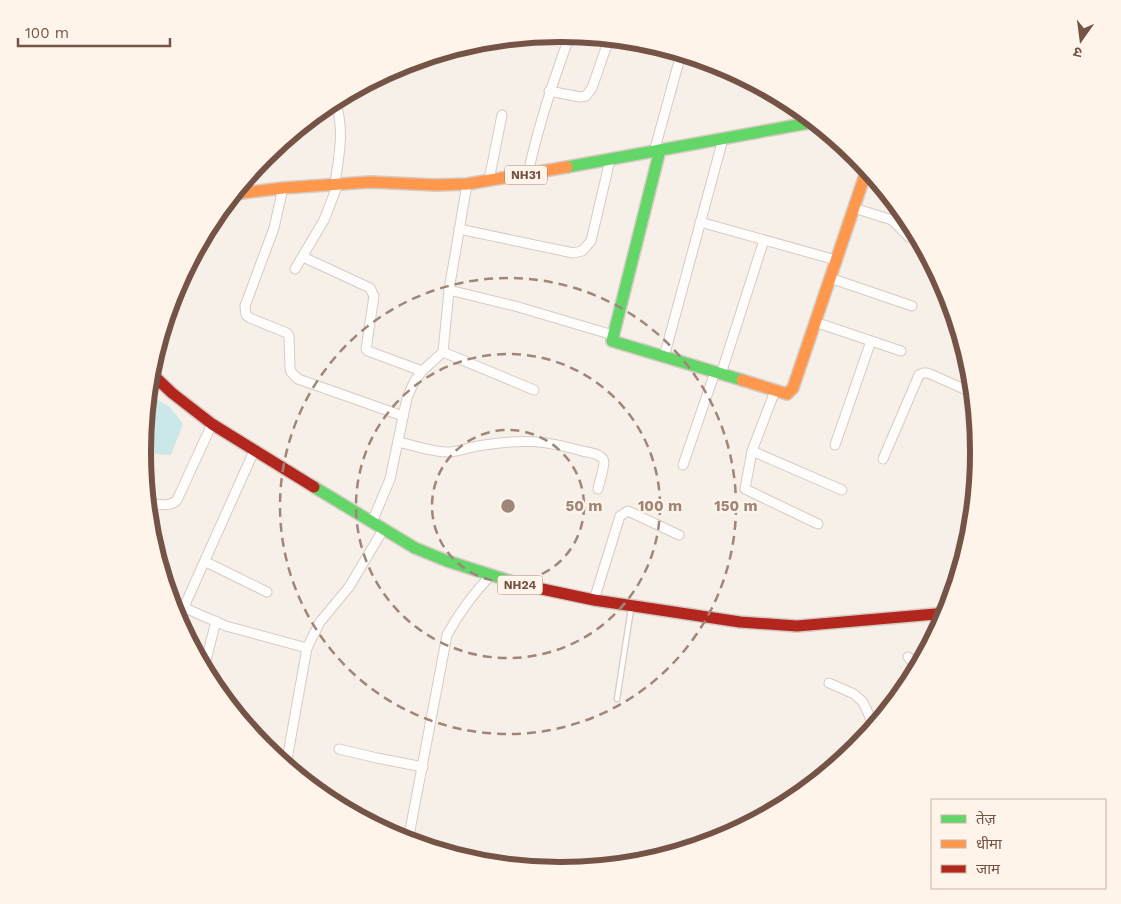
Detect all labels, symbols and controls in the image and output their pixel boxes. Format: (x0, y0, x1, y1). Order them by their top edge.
scale bar (18, 15, 170, 47)
north arrow (1056, 15, 1106, 65)
text: 100 m (25, 24, 69, 42)
text: उ (1071, 44, 1084, 61)
road number: NH31 (505, 166, 547, 184)
centre of rings (499, 497, 517, 515)
text: 50 m (566, 497, 602, 515)
text: 100 m (638, 497, 682, 515)
text: 150 m (714, 497, 758, 515)
road number: NH24 (498, 576, 542, 594)
legend (931, 799, 1106, 889)
text: तेज़ (976, 810, 997, 828)
text: धीमा (976, 835, 1003, 853)
text: जाम (976, 860, 1001, 878)

